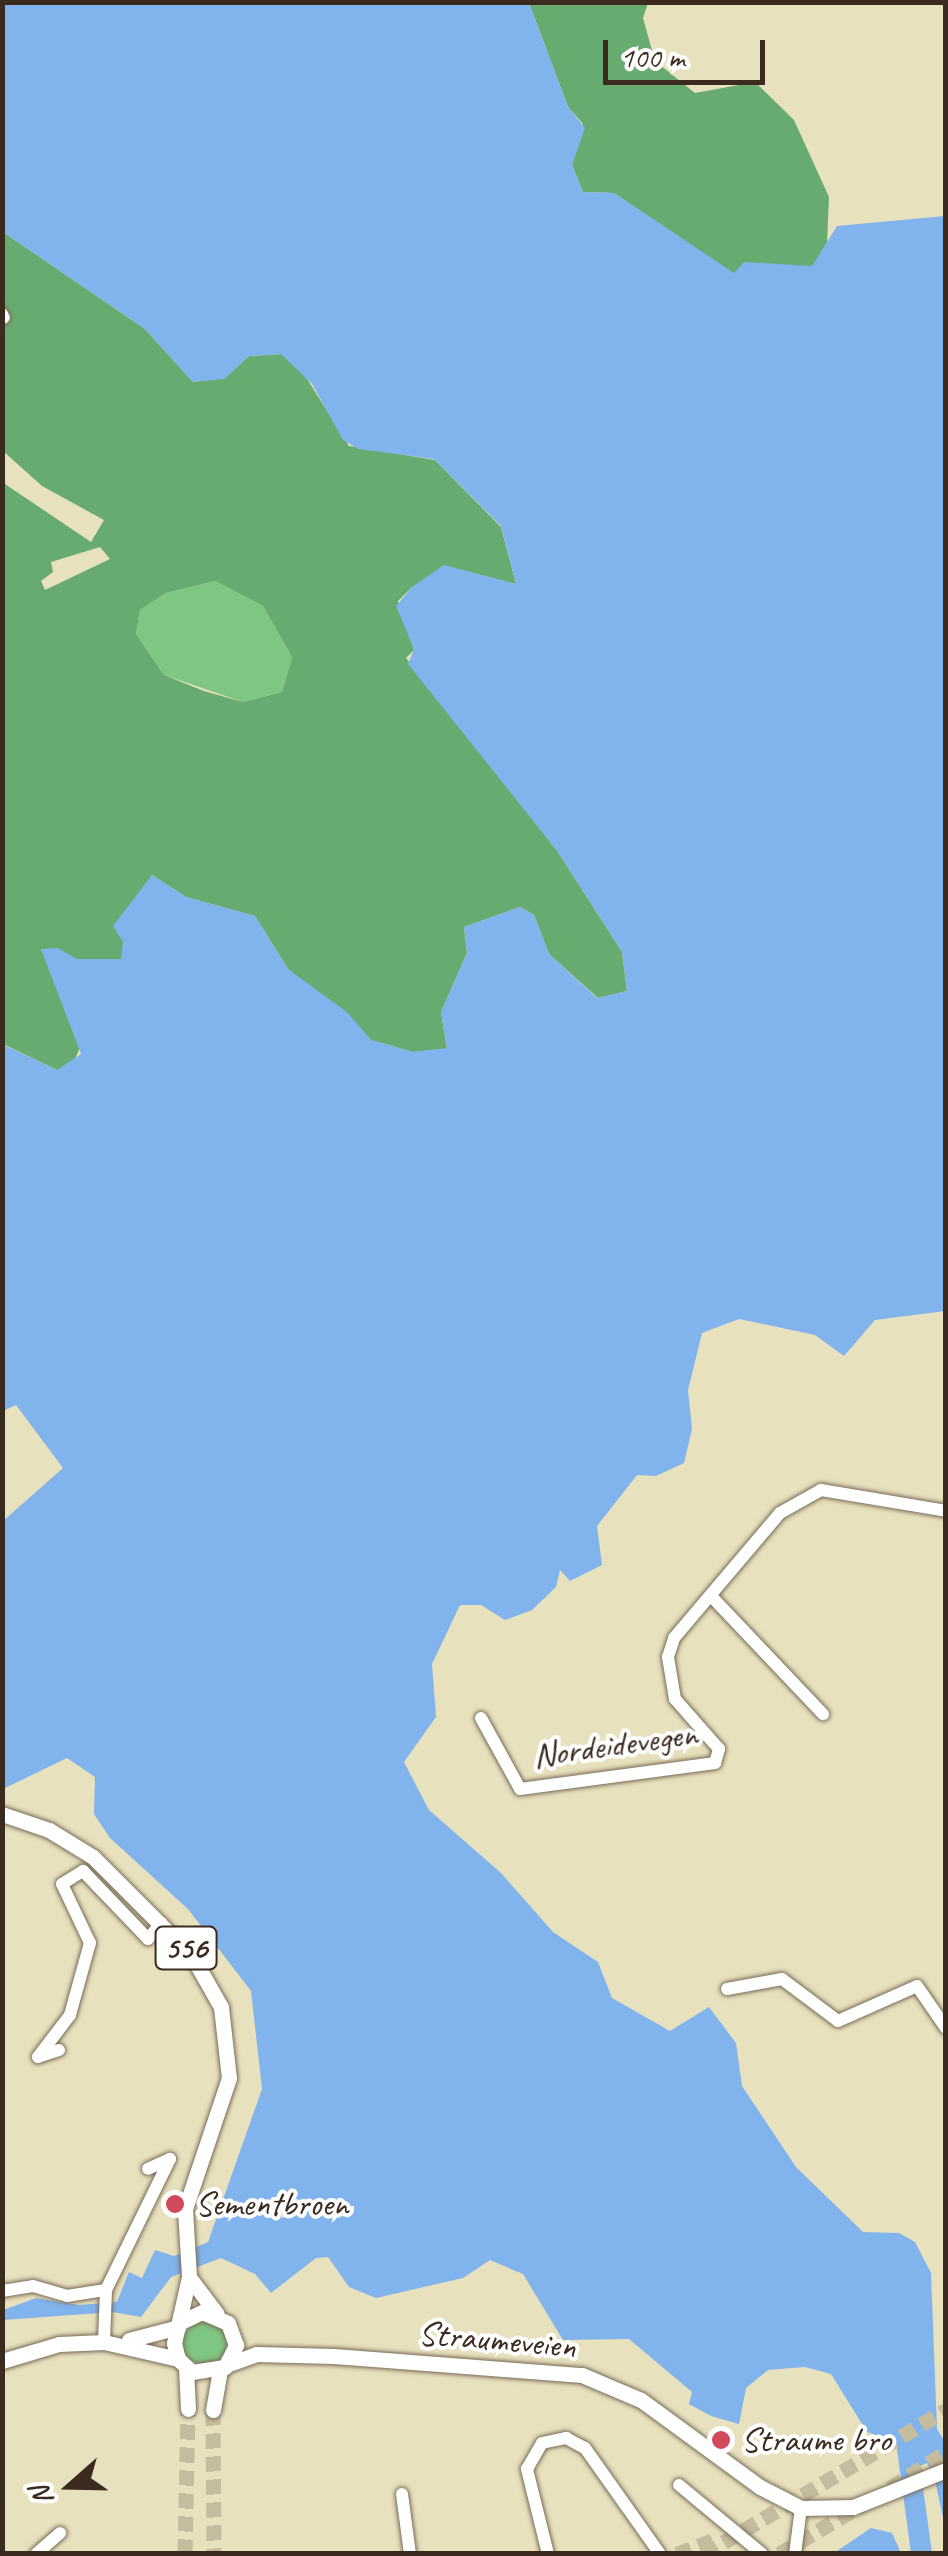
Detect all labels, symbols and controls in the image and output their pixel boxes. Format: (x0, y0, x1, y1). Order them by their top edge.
scale bar (608, 20, 770, 82)
text: 100 m (620, 38, 685, 76)
street label: Nordeidevegen (530, 1713, 700, 1777)
road number: 556 (154, 1921, 218, 1975)
place label: Sementbroen (195, 2183, 348, 2225)
marker: Sementbroen (164, 2193, 186, 2215)
street label: Straumeveien (417, 2312, 577, 2368)
place label: Straume bro (741, 2419, 891, 2461)
marker: Straume bro (710, 2429, 732, 2451)
north arrow (20, 2436, 120, 2536)
text: N (22, 2482, 61, 2511)

